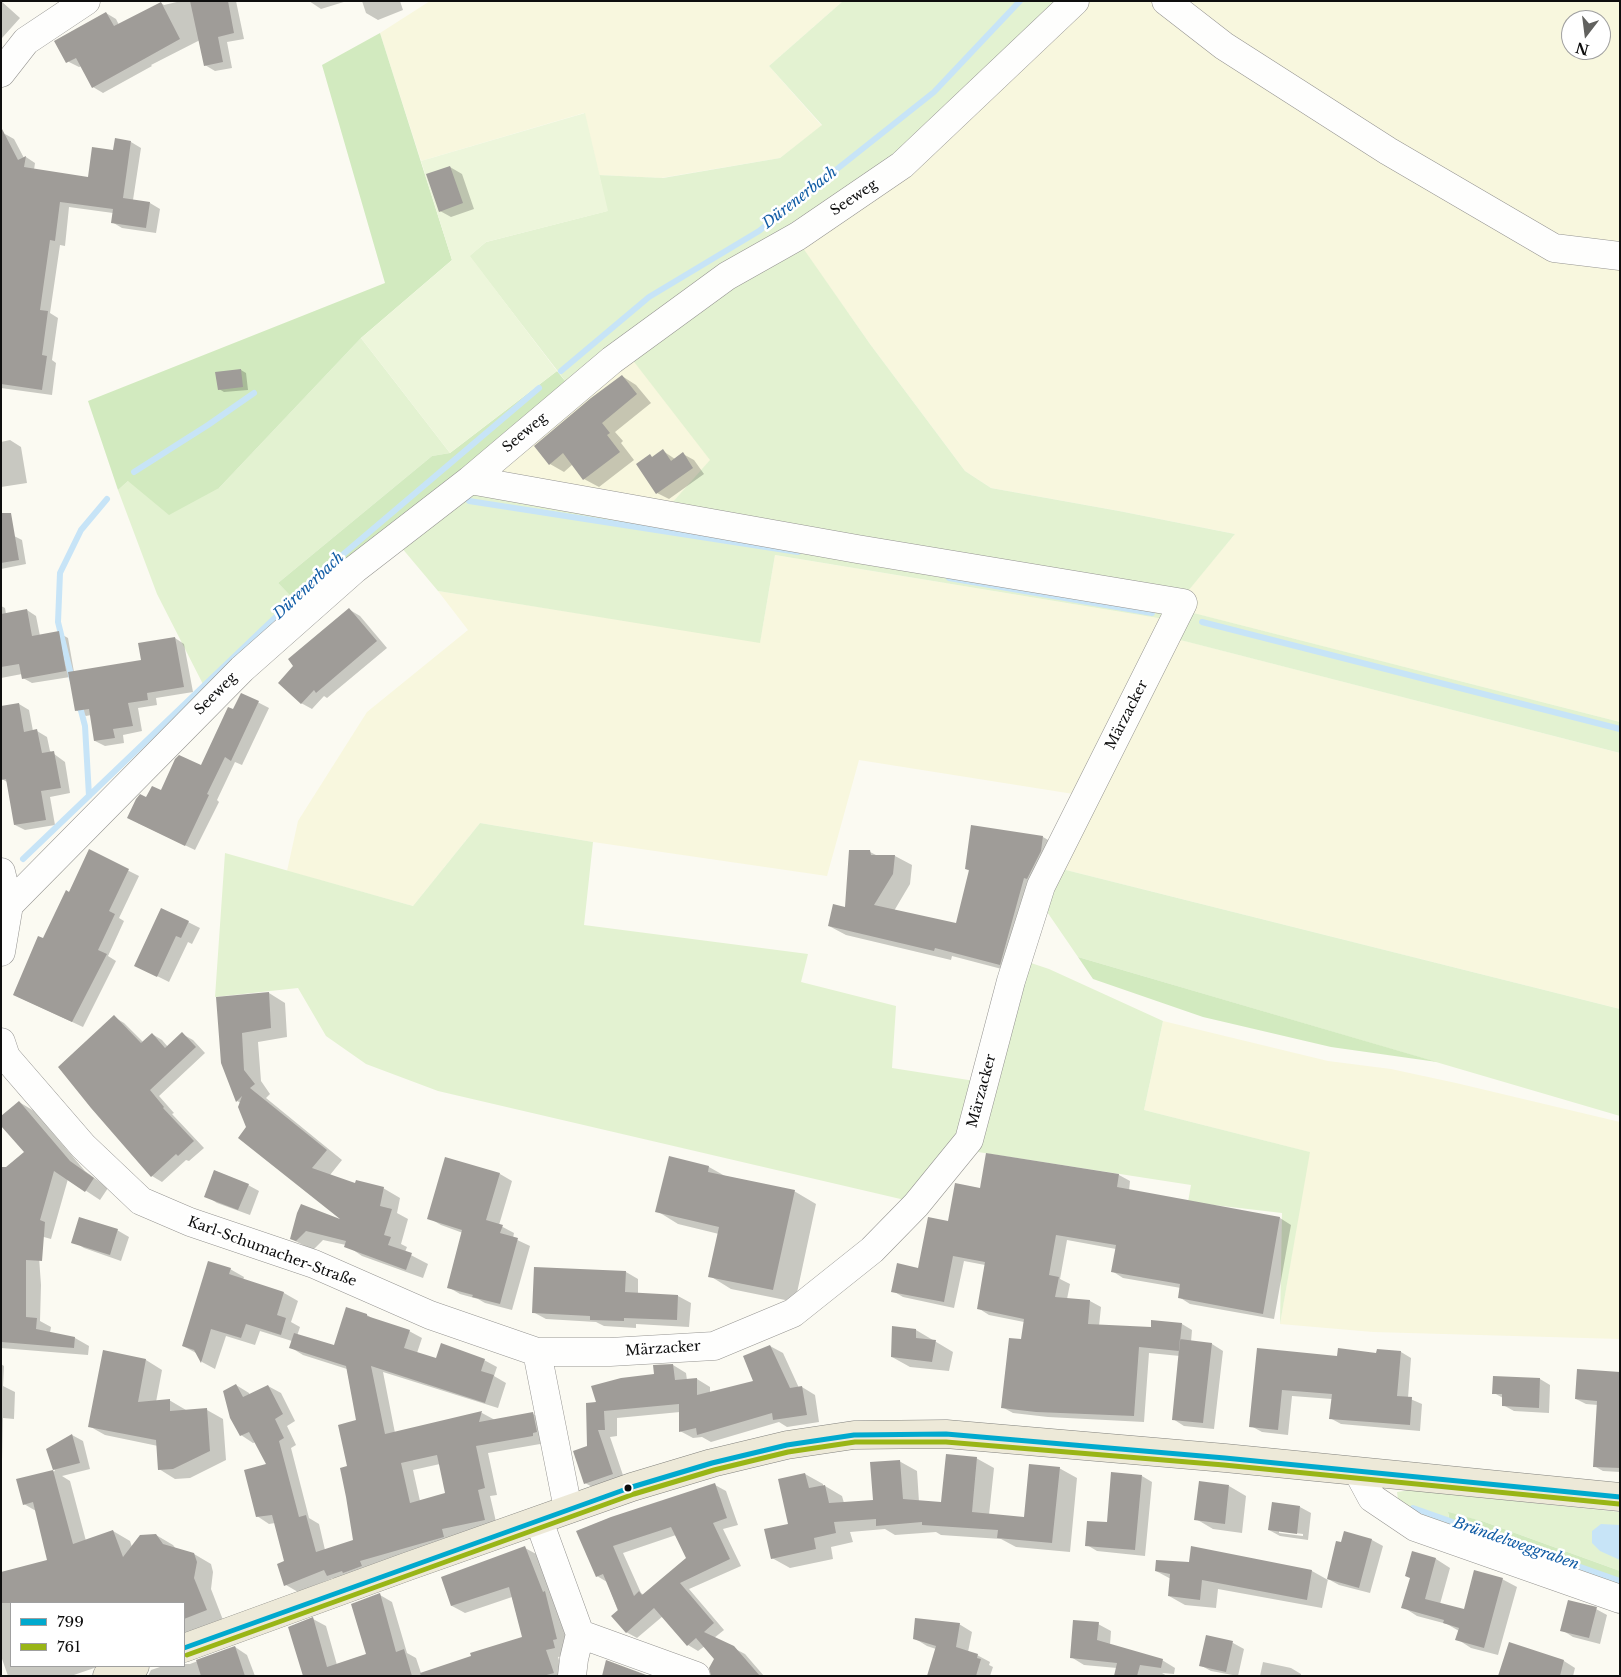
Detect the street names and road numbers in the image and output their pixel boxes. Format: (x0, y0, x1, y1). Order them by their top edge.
street label: Seeweg (827, 176, 881, 220)
street label: Seeweg (499, 410, 551, 456)
street label: Seeweg (191, 669, 241, 719)
street label: Märzacker (1102, 678, 1152, 752)
street label: Märzacker (964, 1052, 1000, 1130)
street label: Karl-Schumacher-Straße (185, 1214, 359, 1290)
street label: Märzacker (625, 1338, 701, 1360)

